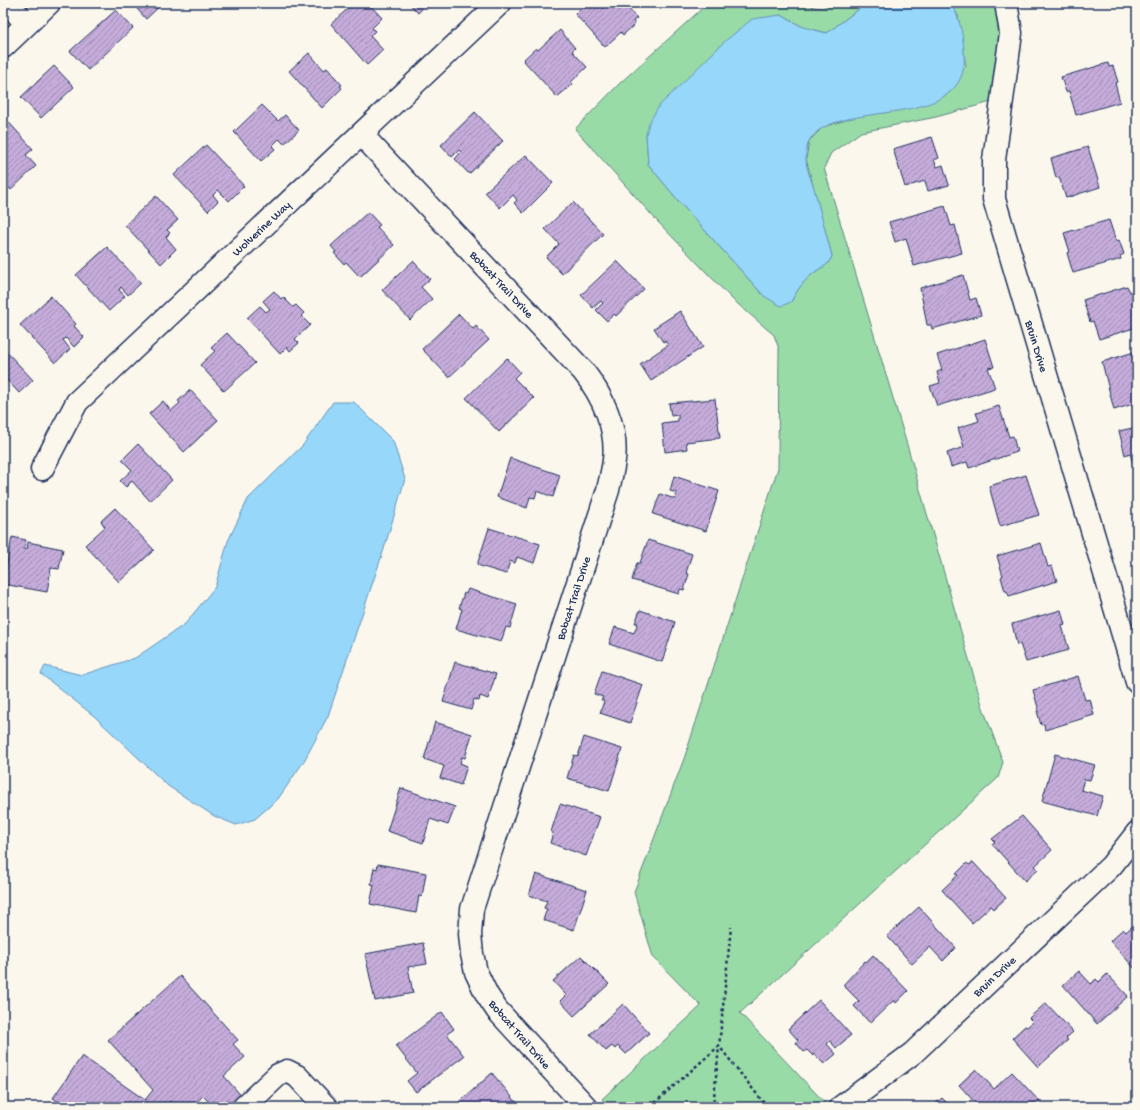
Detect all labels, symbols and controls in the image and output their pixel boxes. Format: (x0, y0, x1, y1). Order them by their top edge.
street label: Wolverine Way (230, 199, 295, 260)
street label: Bobcat Trail Drive (465, 248, 536, 323)
street label: Bruin Drive (1020, 318, 1050, 375)
street label: Bobcat Trail Drive (555, 554, 595, 643)
street label: Bruin Drive (970, 954, 1020, 1001)
street label: Bobcat Trail Drive (484, 997, 553, 1073)

